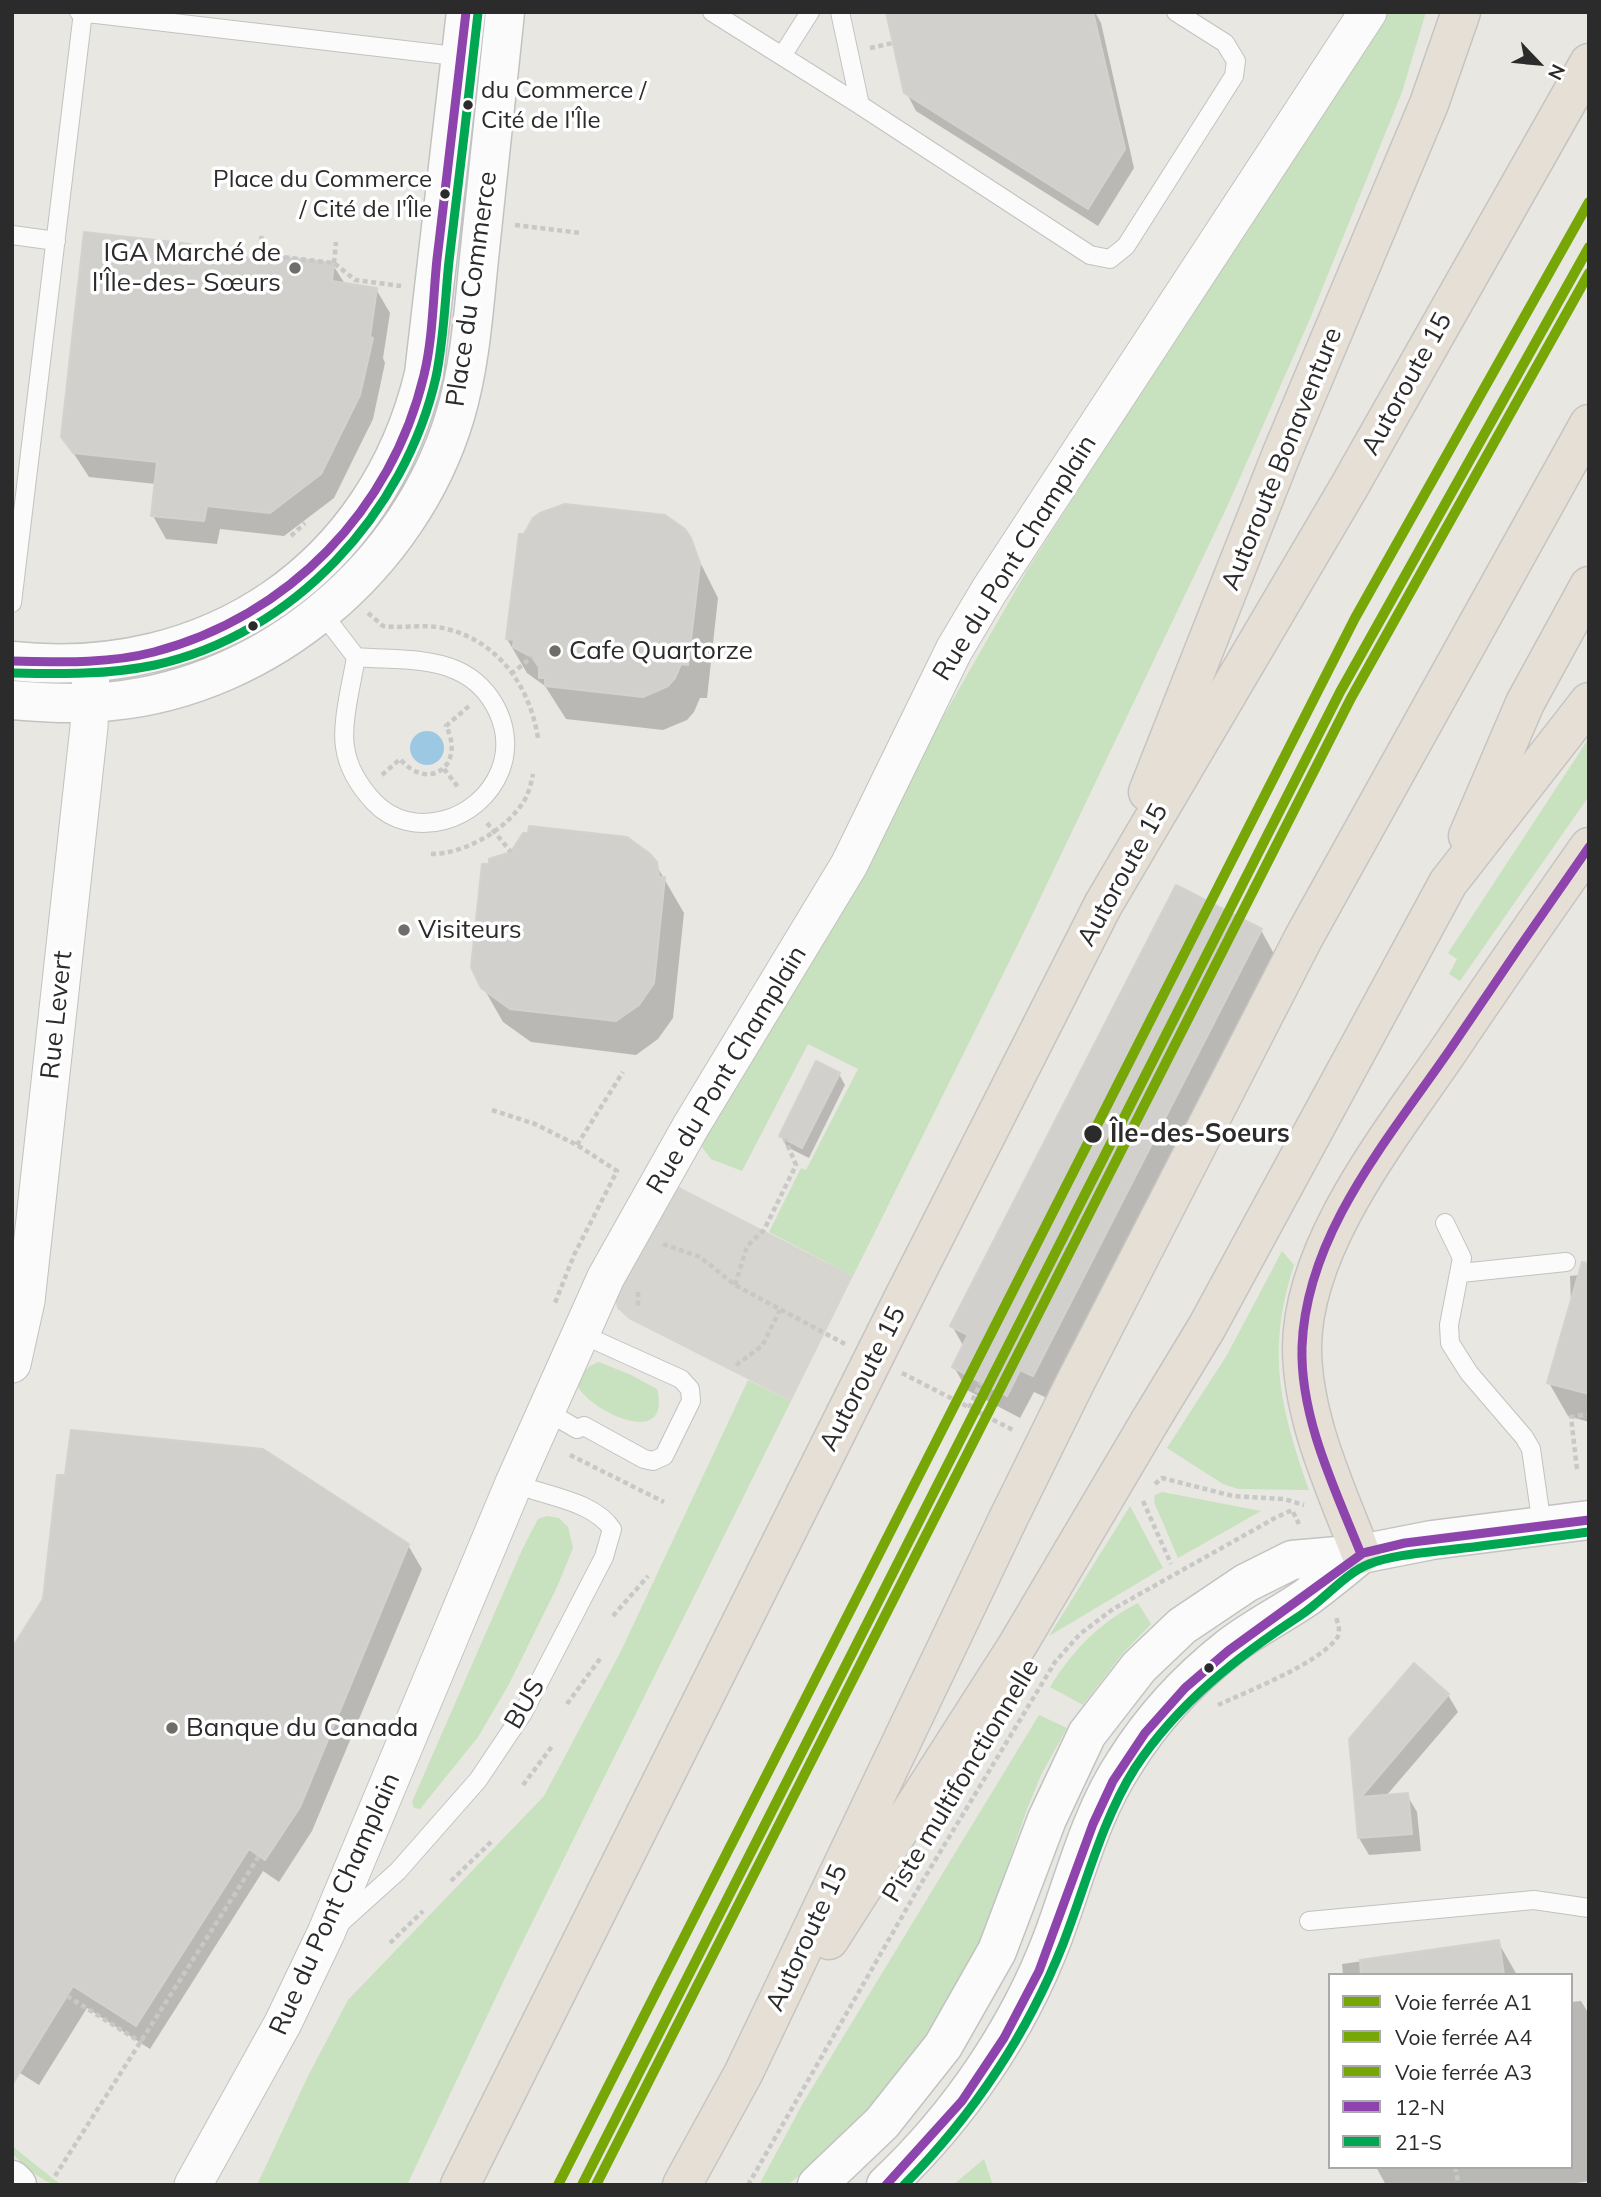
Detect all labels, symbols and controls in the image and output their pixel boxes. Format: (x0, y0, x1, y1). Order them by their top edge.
north arrow (1503, 28, 1573, 98)
text: N (1543, 60, 1571, 84)
place label: du Commerce / Cité de l'Île (481, 77, 646, 133)
marker: du Commerce / Cité de l'Île (461, 98, 475, 112)
place label: Place du Commerce / Cité de l'Île (213, 166, 432, 222)
street label: Place du Commerce (440, 169, 504, 409)
marker: Place du Commerce / Cité de l'Île (438, 187, 452, 201)
place label: IGA Marché de l'Île-des- Sœurs (92, 237, 281, 298)
marker: IGA Marché de l'Île-des- Sœurs (287, 260, 303, 276)
street label: Autoroute 15 (1355, 307, 1459, 461)
street label: Autoroute Bonaventure (1215, 323, 1349, 595)
street label: Rue du Pont Champlain (927, 429, 1103, 687)
unlabelled marker (246, 619, 260, 633)
place label: Cafe Quartorze (569, 635, 753, 667)
marker: Cafe Quartorze (547, 643, 563, 659)
street label: Autoroute 15 (1071, 798, 1175, 952)
place label: Visiteurs (418, 914, 522, 946)
marker: Visiteurs (396, 922, 412, 938)
street label: Rue du Pont Champlain (641, 940, 813, 1200)
street label: Rue Levert (35, 949, 79, 1081)
place label: Île-des-Soeurs (1110, 1118, 1290, 1150)
marker: Île-des-Soeurs (1082, 1123, 1104, 1145)
street label: Autoroute 15 (813, 1301, 913, 1457)
street label: Piste multifonctionnelle (876, 1654, 1046, 1908)
unlabelled marker (1202, 1661, 1216, 1675)
street label: BUS (498, 1673, 552, 1735)
place label: Banque du Canada (186, 1712, 418, 1744)
marker: Banque du Canada (164, 1720, 180, 1736)
street label: Rue du Pont Champlain (263, 1768, 407, 2040)
street label: Autoroute 15 (759, 1860, 855, 2016)
legend (1328, 1973, 1573, 2169)
text: Voie ferrée A1 (1395, 1989, 1532, 2015)
text: Voie ferrée A4 (1395, 2024, 1532, 2050)
text: Voie ferrée A3 (1395, 2059, 1532, 2085)
text: 12-N (1395, 2094, 1445, 2120)
text: 21-S (1395, 2129, 1442, 2155)

